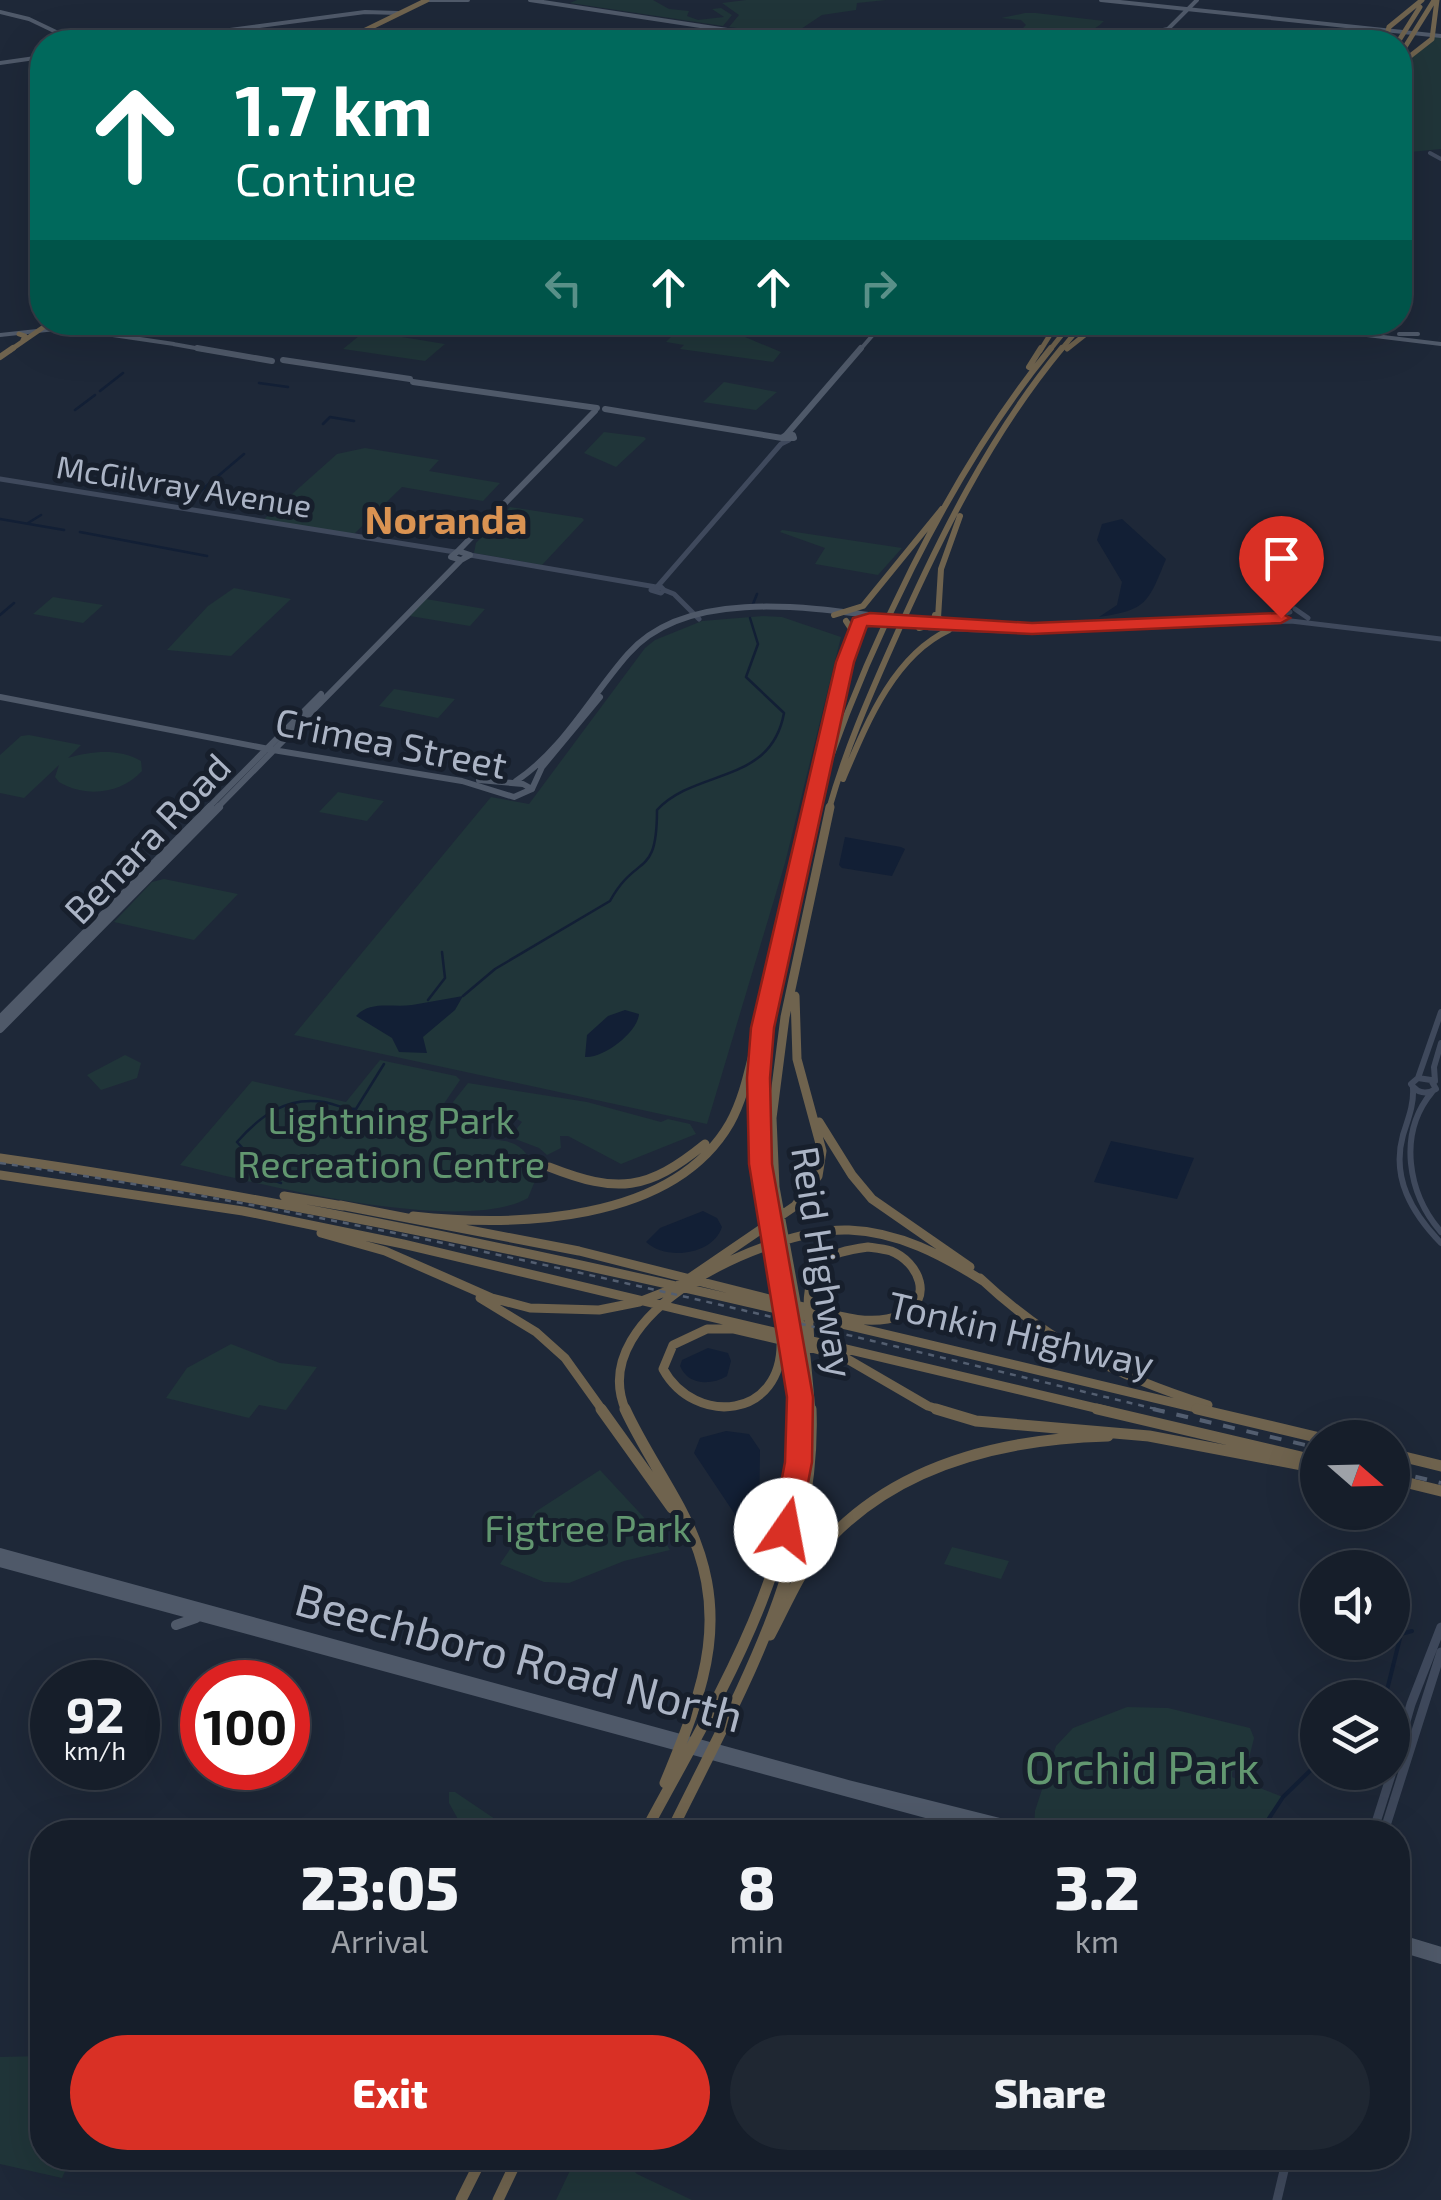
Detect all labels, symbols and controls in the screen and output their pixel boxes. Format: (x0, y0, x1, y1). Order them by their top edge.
text: 1.7 km (235, 66, 433, 150)
icon: ahead (70, 70, 200, 200)
text: Continue (235, 151, 417, 205)
icon: left (536, 260, 591, 315)
icon: ahead (641, 260, 696, 315)
icon: ahead (746, 260, 801, 315)
icon: right (851, 260, 906, 315)
street label: McGilvray Avenue (54, 446, 315, 524)
district label: Noranda (365, 494, 527, 542)
pin (1239, 516, 1324, 619)
icon: arrive (1254, 531, 1309, 586)
street label: Crimea Street (272, 697, 511, 787)
street label: Benara Road (54, 743, 239, 932)
park label: Lightning Park Recreation Centre (237, 1096, 545, 1186)
street label: Reid Highway (783, 1143, 865, 1381)
street label: Tonkin Highway (884, 1280, 1159, 1386)
north arrow (1300, 1420, 1410, 1530)
map controls (1300, 1420, 1410, 1790)
position arrow (734, 1478, 838, 1582)
park label: Figtree Park (484, 1504, 692, 1550)
button: sound (1300, 1550, 1410, 1660)
street label: Beechboro Road North (290, 1570, 749, 1742)
speed limit sign: 100 (180, 1660, 310, 1790)
button: layers (1300, 1680, 1410, 1790)
text: 92 (66, 1683, 124, 1743)
text: km/h (64, 1735, 126, 1765)
park label: Orchid Park (1025, 1739, 1259, 1793)
text: 23:05 (301, 1850, 459, 1922)
text: 8 (738, 1850, 776, 1922)
text: 3.2 (1055, 1850, 1139, 1922)
text: Arrival (331, 1921, 428, 1959)
text: min (729, 1921, 784, 1959)
text: km (1075, 1921, 1119, 1959)
button: Exit (70, 2035, 710, 2150)
button: Share (730, 2035, 1370, 2150)

